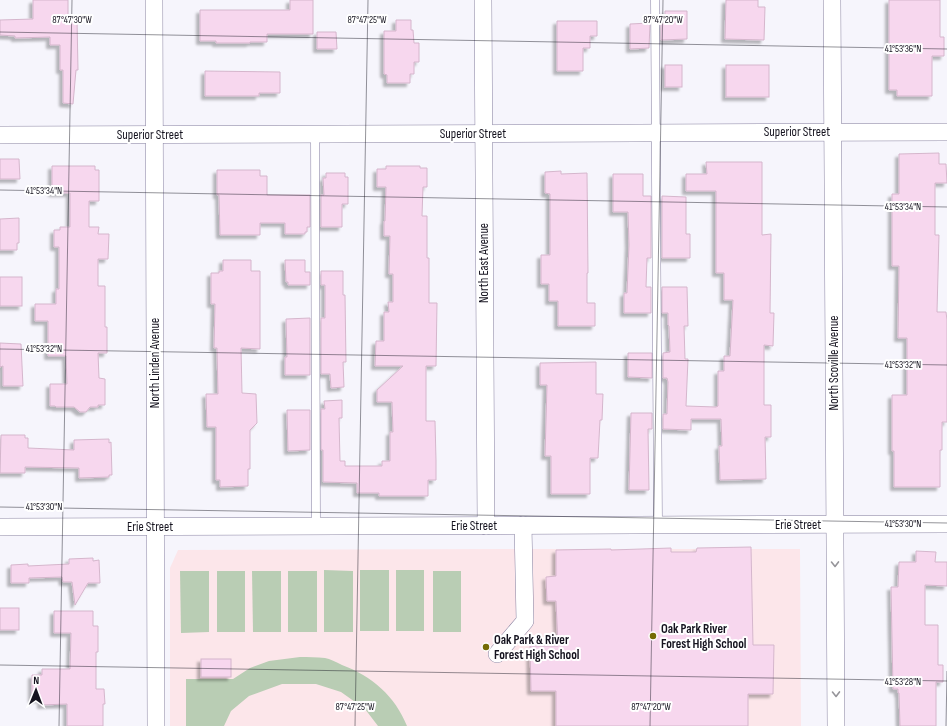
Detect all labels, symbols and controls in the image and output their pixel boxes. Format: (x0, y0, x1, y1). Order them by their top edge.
text: 87°47'30"W (52, 14, 92, 26)
text: 87°47'25"W (348, 14, 387, 26)
text: 87°47'20"W (643, 14, 683, 26)
text: 41°53'36"N (885, 43, 921, 55)
street label: Superior Street (764, 124, 830, 140)
street label: Superior Street (440, 126, 506, 142)
street label: Superior Street (117, 127, 183, 143)
text: 41°53'34"N (26, 185, 62, 197)
text: 41°53'34"N (885, 201, 921, 213)
street label: North East Avenue (476, 223, 492, 303)
street label: North Scoville Avenue (826, 316, 842, 410)
street label: North Linden Avenue (147, 318, 163, 408)
text: 41°53'32"N (26, 343, 62, 355)
text: 41°53'32"N (885, 359, 921, 371)
text: 41°53'30"N (26, 501, 62, 513)
street label: Erie Street (775, 517, 821, 533)
street label: Erie Street (451, 518, 497, 534)
text: 41°53'30"N (885, 518, 921, 530)
street label: Erie Street (127, 519, 173, 535)
one-way arrow (831, 561, 839, 567)
place label: Oak Park River Forest High School (661, 621, 747, 652)
marker: Oak Park River Forest High School (648, 631, 658, 641)
place label: Oak Park & River Forest High School (494, 632, 580, 663)
marker: Oak Park & River Forest High School (481, 642, 491, 652)
north arrow (16, 670, 56, 710)
text: N (33, 674, 39, 687)
text: 41°53'28"N (885, 676, 921, 688)
one-way arrow (832, 691, 840, 697)
text: 87°47'25"W (336, 701, 375, 713)
text: 87°47'20"W (631, 701, 671, 713)

